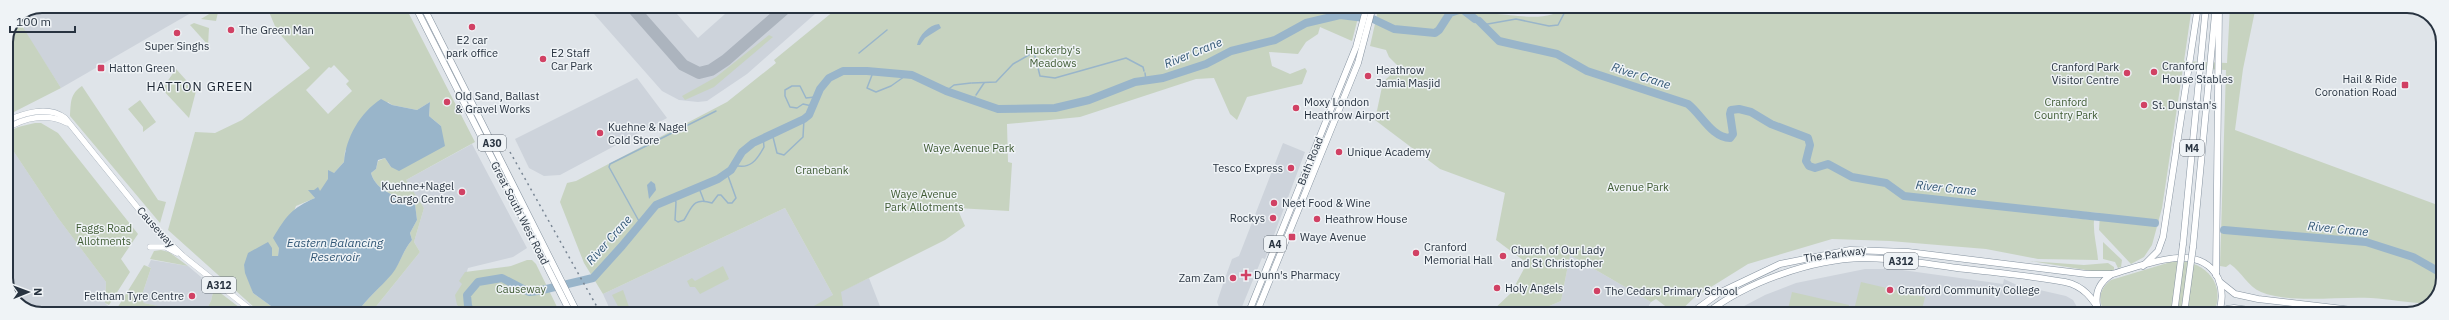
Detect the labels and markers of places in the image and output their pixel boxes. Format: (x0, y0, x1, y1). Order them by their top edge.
marker: E2 car park office (467, 22, 477, 32)
place label: The Green Man (239, 23, 314, 37)
marker: The Green Man (226, 25, 236, 35)
marker: Super Singhs (172, 28, 182, 38)
place label: E2 car park office (446, 33, 498, 60)
place label: Super Singhs (145, 39, 209, 53)
place label: E2 Staff Car Park (551, 46, 593, 73)
marker: E2 Staff Car Park (538, 54, 548, 64)
place label: Cranford House Stables (2162, 59, 2233, 86)
place label: Cranford Park Visitor Centre (2051, 60, 2119, 87)
place label: Hatton Green (109, 61, 175, 75)
marker: Hatton Green (96, 63, 106, 73)
place label: Heathrow Jamia Masjid (1376, 63, 1440, 90)
marker: Cranford House Stables (2149, 67, 2159, 77)
marker: Cranford Park Visitor Centre (2122, 68, 2132, 78)
marker: Heathrow Jamia Masjid (1363, 71, 1373, 81)
place label: Hail & Ride Coronation Road (2315, 72, 2397, 99)
marker: Hail & Ride Coronation Road (2400, 80, 2410, 90)
place label: Old Sand, Ballast & Gravel Works (455, 89, 539, 116)
place label: Moxy London Heathrow Airport (1304, 95, 1389, 122)
marker: Old Sand, Ballast & Gravel Works (442, 97, 452, 107)
place label: St. Dunstan's (2152, 98, 2217, 112)
marker: St. Dunstan's (2139, 100, 2149, 110)
marker: Moxy London Heathrow Airport (1291, 103, 1301, 113)
place label: Kuehne & Nagel Cold Store (608, 120, 687, 147)
marker: Kuehne & Nagel Cold Store (595, 128, 605, 138)
place label: Unique Academy (1347, 145, 1431, 159)
marker: Unique Academy (1334, 147, 1344, 157)
place label: Tesco Express (1213, 161, 1283, 175)
marker: Tesco Express (1286, 163, 1296, 173)
place label: Kuehne+Nagel Cargo Centre (381, 179, 454, 206)
marker: Kuehne+Nagel Cargo Centre (457, 187, 467, 197)
place label: Neet Food & Wine (1282, 196, 1371, 210)
marker: Neet Food & Wine (1269, 198, 1279, 208)
place label: Rockys (1230, 211, 1265, 225)
place label: Heathrow House (1325, 212, 1408, 226)
marker: Rockys (1268, 213, 1278, 223)
marker: Heathrow House (1312, 214, 1322, 224)
place label: Waye Avenue (1300, 230, 1366, 244)
marker: Waye Avenue (1287, 232, 1297, 242)
place label: Cranford Memorial Hall (1424, 240, 1493, 267)
place label: Church of Our Lady and St Christopher (1511, 243, 1605, 270)
marker: Cranford Memorial Hall (1411, 248, 1421, 258)
marker: Church of Our Lady and St Christopher (1498, 251, 1508, 261)
place label: Dunn's Pharmacy (1254, 268, 1340, 282)
marker: Dunn's Pharmacy (1241, 270, 1251, 280)
place label: Zam Zam (1179, 271, 1225, 285)
marker: Zam Zam (1228, 273, 1238, 283)
place label: Holy Angels (1505, 281, 1563, 295)
marker: Holy Angels (1492, 283, 1502, 293)
place label: Cranford Community College (1898, 283, 2040, 297)
place label: The Cedars Primary School (1605, 284, 1738, 298)
marker: Cranford Community College (1885, 285, 1895, 295)
marker: The Cedars Primary School (1592, 286, 1602, 296)
place label: Feltham Tyre Centre (84, 289, 184, 303)
marker: Feltham Tyre Centre (187, 291, 197, 301)

